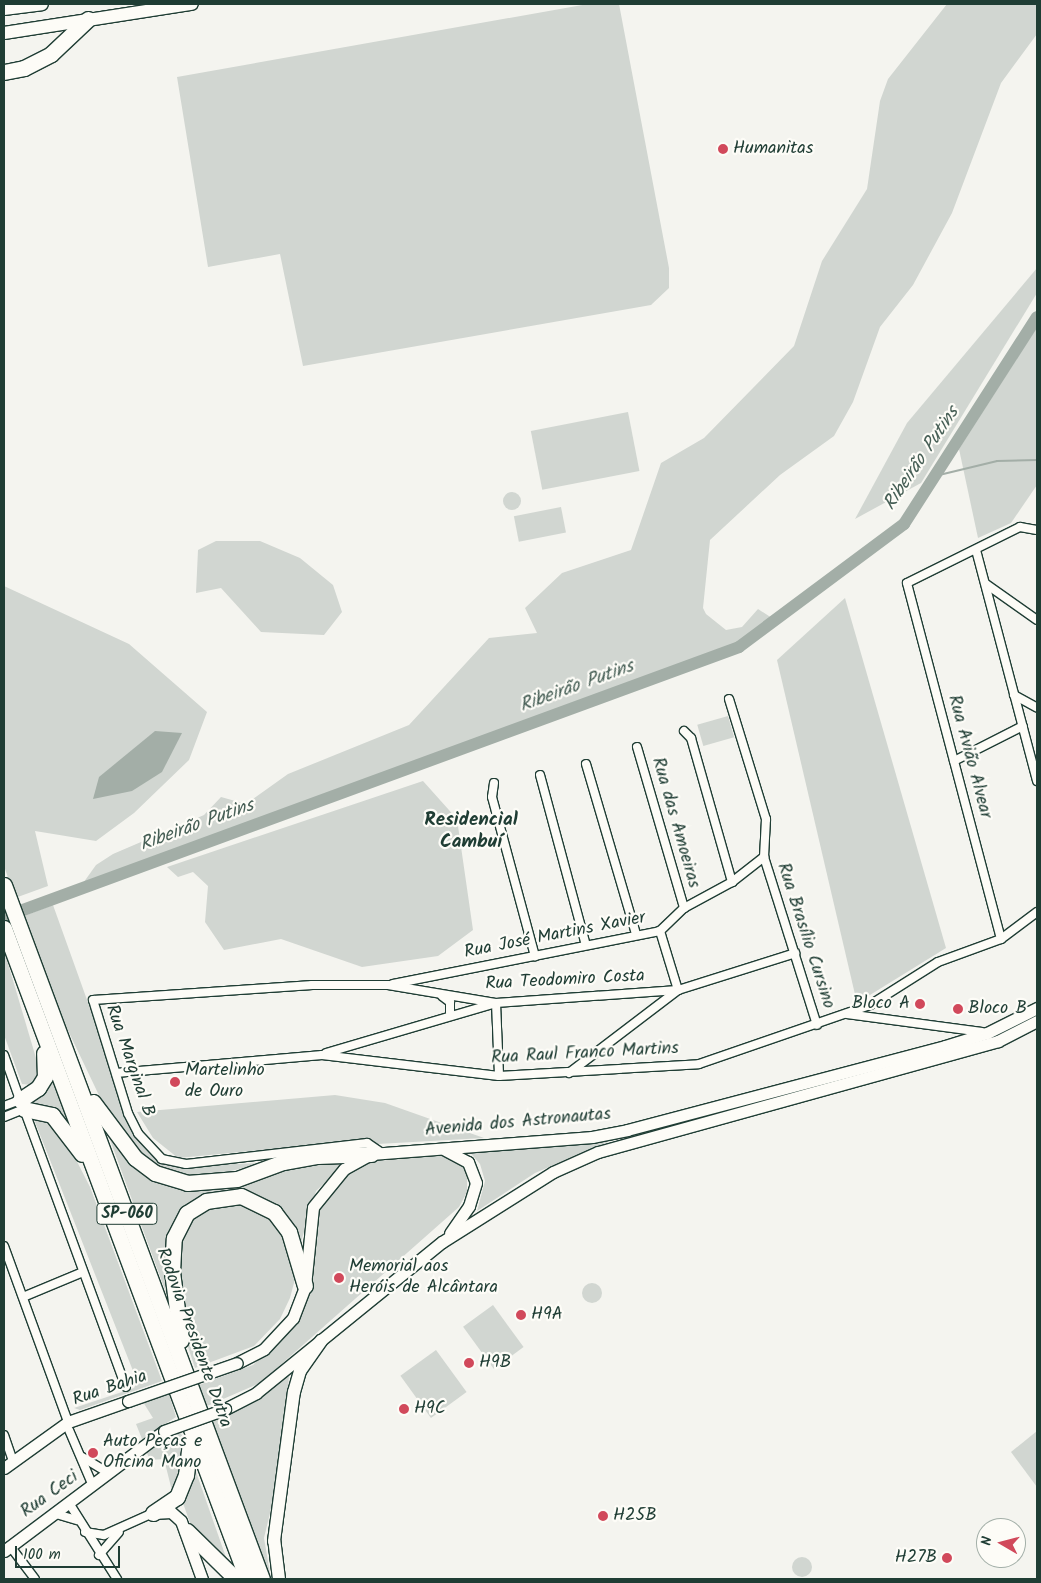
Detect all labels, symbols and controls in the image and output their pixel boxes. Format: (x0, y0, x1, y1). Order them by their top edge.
place label: Humanitas (733, 138, 813, 160)
marker: Humanitas (717, 143, 729, 155)
water label: Ribeirão Putins (879, 403, 965, 515)
water label: Ribeirão Putins (517, 656, 637, 718)
street label: Rua Avião Alvear (942, 693, 996, 821)
street label: Rua das Amoeiras (646, 755, 704, 891)
water label: Ribeirão Putins (137, 795, 257, 857)
district label: Residencial Cambuí (424, 810, 518, 854)
street label: Rua Brasílio Cursino (771, 860, 839, 1012)
street label: Rua José Martins Xavier (463, 908, 647, 964)
street label: Rua Teodomiro Costa (485, 966, 645, 996)
place label: Bloco A (852, 993, 910, 1015)
marker: Bloco A (914, 998, 926, 1010)
place label: Bloco B (968, 998, 1027, 1020)
street label: Rua Marginal B (100, 1002, 158, 1120)
marker: Bloco B (952, 1003, 964, 1015)
street label: Rua Raul Franco Martins (491, 1038, 679, 1070)
place label: Martelinho de Ouro (185, 1061, 265, 1104)
marker: Martelinho de Ouro (169, 1076, 181, 1088)
street label: Avenida dos Astronautas (424, 1104, 612, 1142)
road number: SP-060 (96, 1200, 158, 1228)
street label: Rodovia Presidente Dutra (150, 1245, 236, 1431)
place label: Memorial aos Heróis de Alcântara (349, 1257, 498, 1300)
marker: Memorial aos Heróis de Alcântara (333, 1272, 345, 1284)
place label: H9A (531, 1304, 563, 1326)
marker: H9A (515, 1309, 527, 1321)
place label: H9B (479, 1352, 511, 1374)
marker: H9B (463, 1357, 475, 1369)
street label: Rua Bahia (70, 1366, 150, 1412)
place label: H9C (414, 1398, 446, 1420)
marker: H9C (398, 1403, 410, 1415)
place label: Auto Peças e Oficina Mano (103, 1432, 202, 1475)
marker: Auto Peças e Oficina Mano (87, 1447, 99, 1459)
street label: Rua Ceci (17, 1467, 83, 1523)
place label: H25B (613, 1505, 657, 1527)
marker: H25B (597, 1510, 609, 1522)
north arrow (976, 1518, 1026, 1568)
text: N (976, 1535, 999, 1547)
scale bar (18, 1536, 122, 1568)
text: 100 m (23, 1543, 61, 1567)
place label: H27B (895, 1547, 937, 1569)
marker: H27B (941, 1552, 953, 1564)

